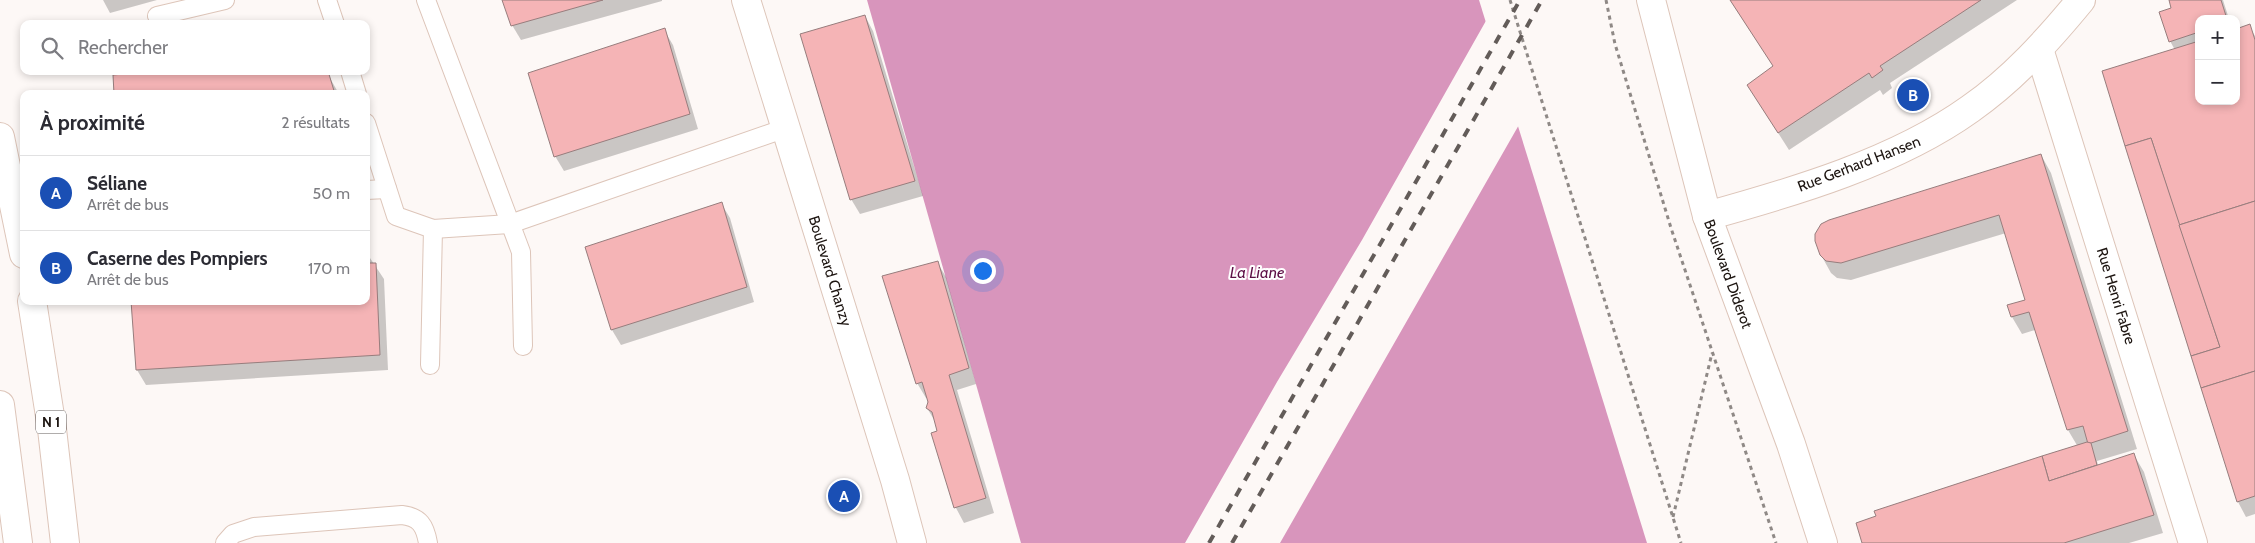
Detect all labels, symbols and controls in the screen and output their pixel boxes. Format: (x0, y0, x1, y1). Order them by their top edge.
map controls (2195, 15, 2240, 105)
button: + (2195, 15, 2240, 60)
search box (20, 20, 370, 75)
icon: search (38, 34, 66, 62)
text: Rechercher (78, 36, 168, 59)
button: − (2195, 60, 2240, 105)
pin: B (1897, 76, 1929, 114)
text: À proximité (40, 110, 145, 135)
text: 2 résultats (281, 113, 350, 132)
street label: Rue Gerhard Hansen (1795, 132, 1923, 196)
text: Séliane (87, 172, 147, 195)
text: A (51, 184, 61, 203)
text: 50 m (313, 184, 350, 203)
text: Arrêt de bus (87, 195, 169, 214)
street label: Boulevard Chanzy (805, 214, 855, 329)
street label: Boulevard Diderot (1700, 217, 1756, 331)
street label: Rue Henri Fabre (2093, 245, 2139, 347)
text: Caserne des Pompiers (87, 247, 268, 270)
your location (970, 258, 996, 284)
text: B (51, 259, 61, 278)
text: 170 m (308, 259, 350, 278)
water label: La Liane (1230, 263, 1284, 282)
text: Arrêt de bus (87, 270, 169, 289)
road number: N 1 (36, 411, 66, 434)
pin: A (828, 477, 860, 515)

